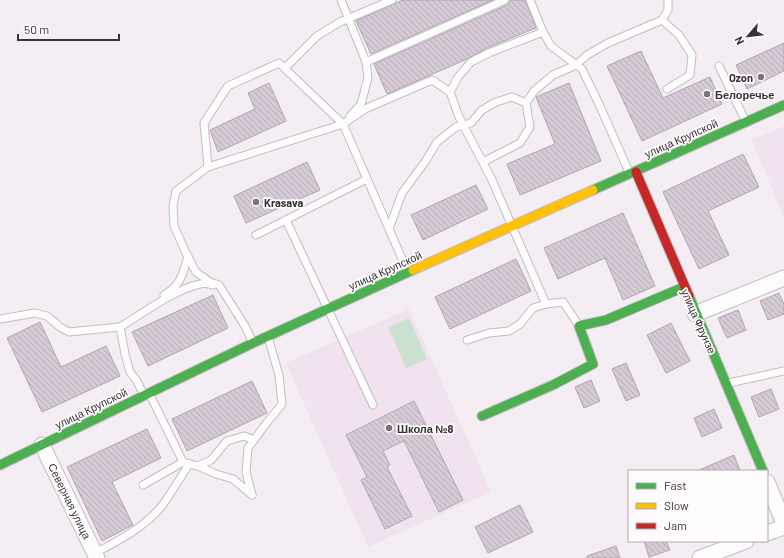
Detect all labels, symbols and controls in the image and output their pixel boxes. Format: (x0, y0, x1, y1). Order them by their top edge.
scale bar (18, 16, 119, 42)
north arrow (728, 16, 768, 56)
text: 50 m (24, 22, 49, 36)
text: N (731, 35, 746, 47)
place label: Ozon (729, 71, 753, 84)
marker: Ozon (756, 72, 766, 82)
place label: Белоречье (715, 88, 774, 101)
marker: Белоречье (702, 89, 712, 99)
street label: улица Крупской (642, 116, 720, 160)
place label: Krasava (264, 196, 303, 209)
marker: Krasava (251, 197, 261, 207)
street label: улица Крупской (346, 248, 424, 292)
street label: улица Фрунзе (679, 287, 719, 355)
street label: улица Крупской (53, 385, 129, 431)
place label: Школа №8 (397, 422, 453, 435)
marker: Школа №8 (384, 423, 394, 433)
street label: Северная улица (46, 461, 94, 542)
legend (628, 470, 768, 542)
text: Fast (664, 478, 687, 492)
text: Slow (664, 498, 689, 512)
text: Jam (664, 518, 687, 532)

